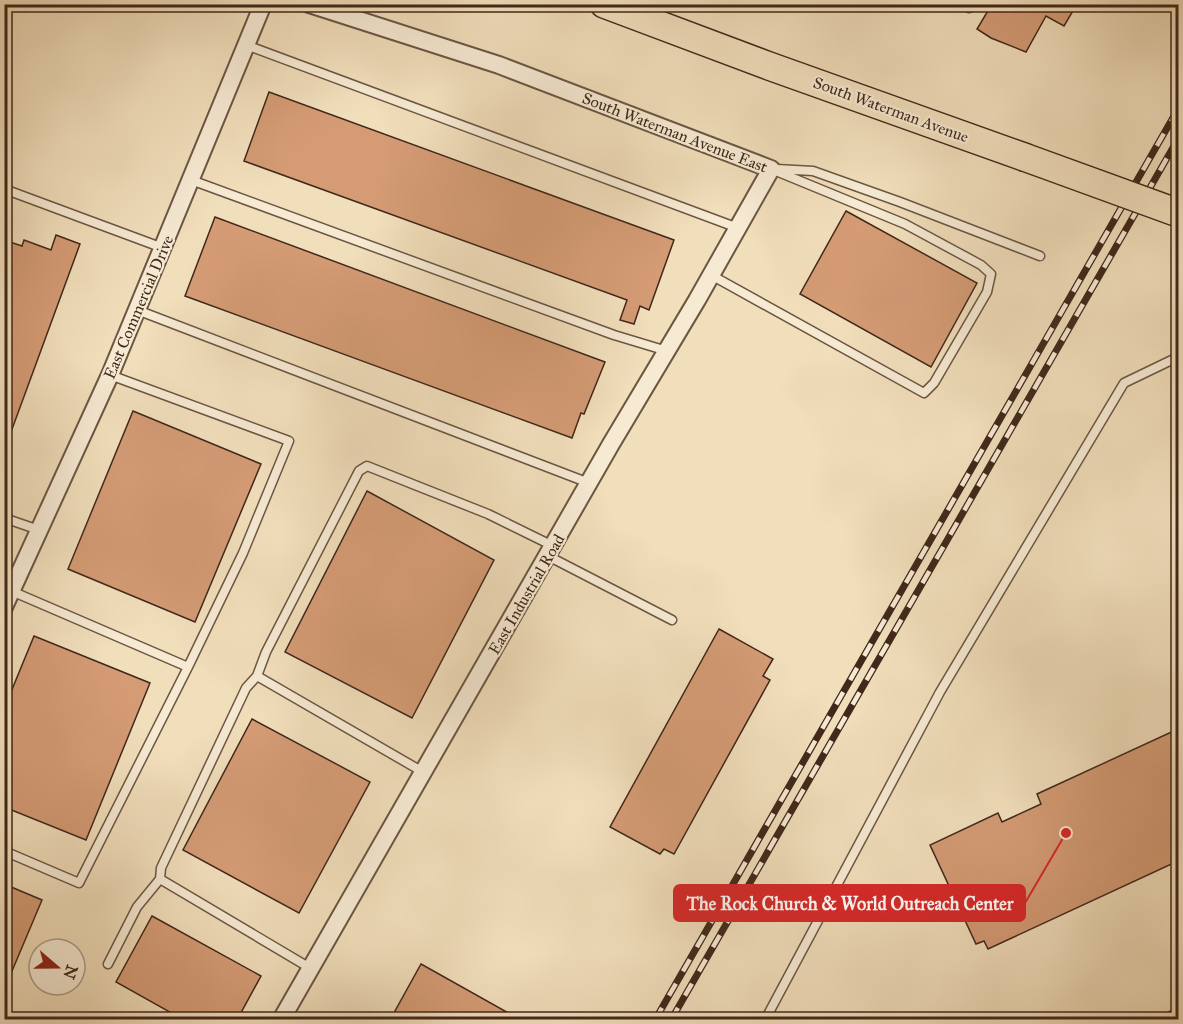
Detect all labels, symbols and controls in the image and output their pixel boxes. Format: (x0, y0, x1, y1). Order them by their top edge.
street label: South Waterman Avenue (811, 73, 971, 147)
street label: South Waterman Avenue East (579, 88, 770, 177)
street label: East Commercial Drive (100, 232, 177, 382)
street label: East Industrial Road (484, 531, 569, 658)
callout: The Rock Church & World Outreach Center (674, 885, 1025, 921)
text: The Rock Church & World Outreach Center (685, 893, 1015, 915)
north arrow (27, 937, 87, 997)
text: N (59, 962, 82, 982)

